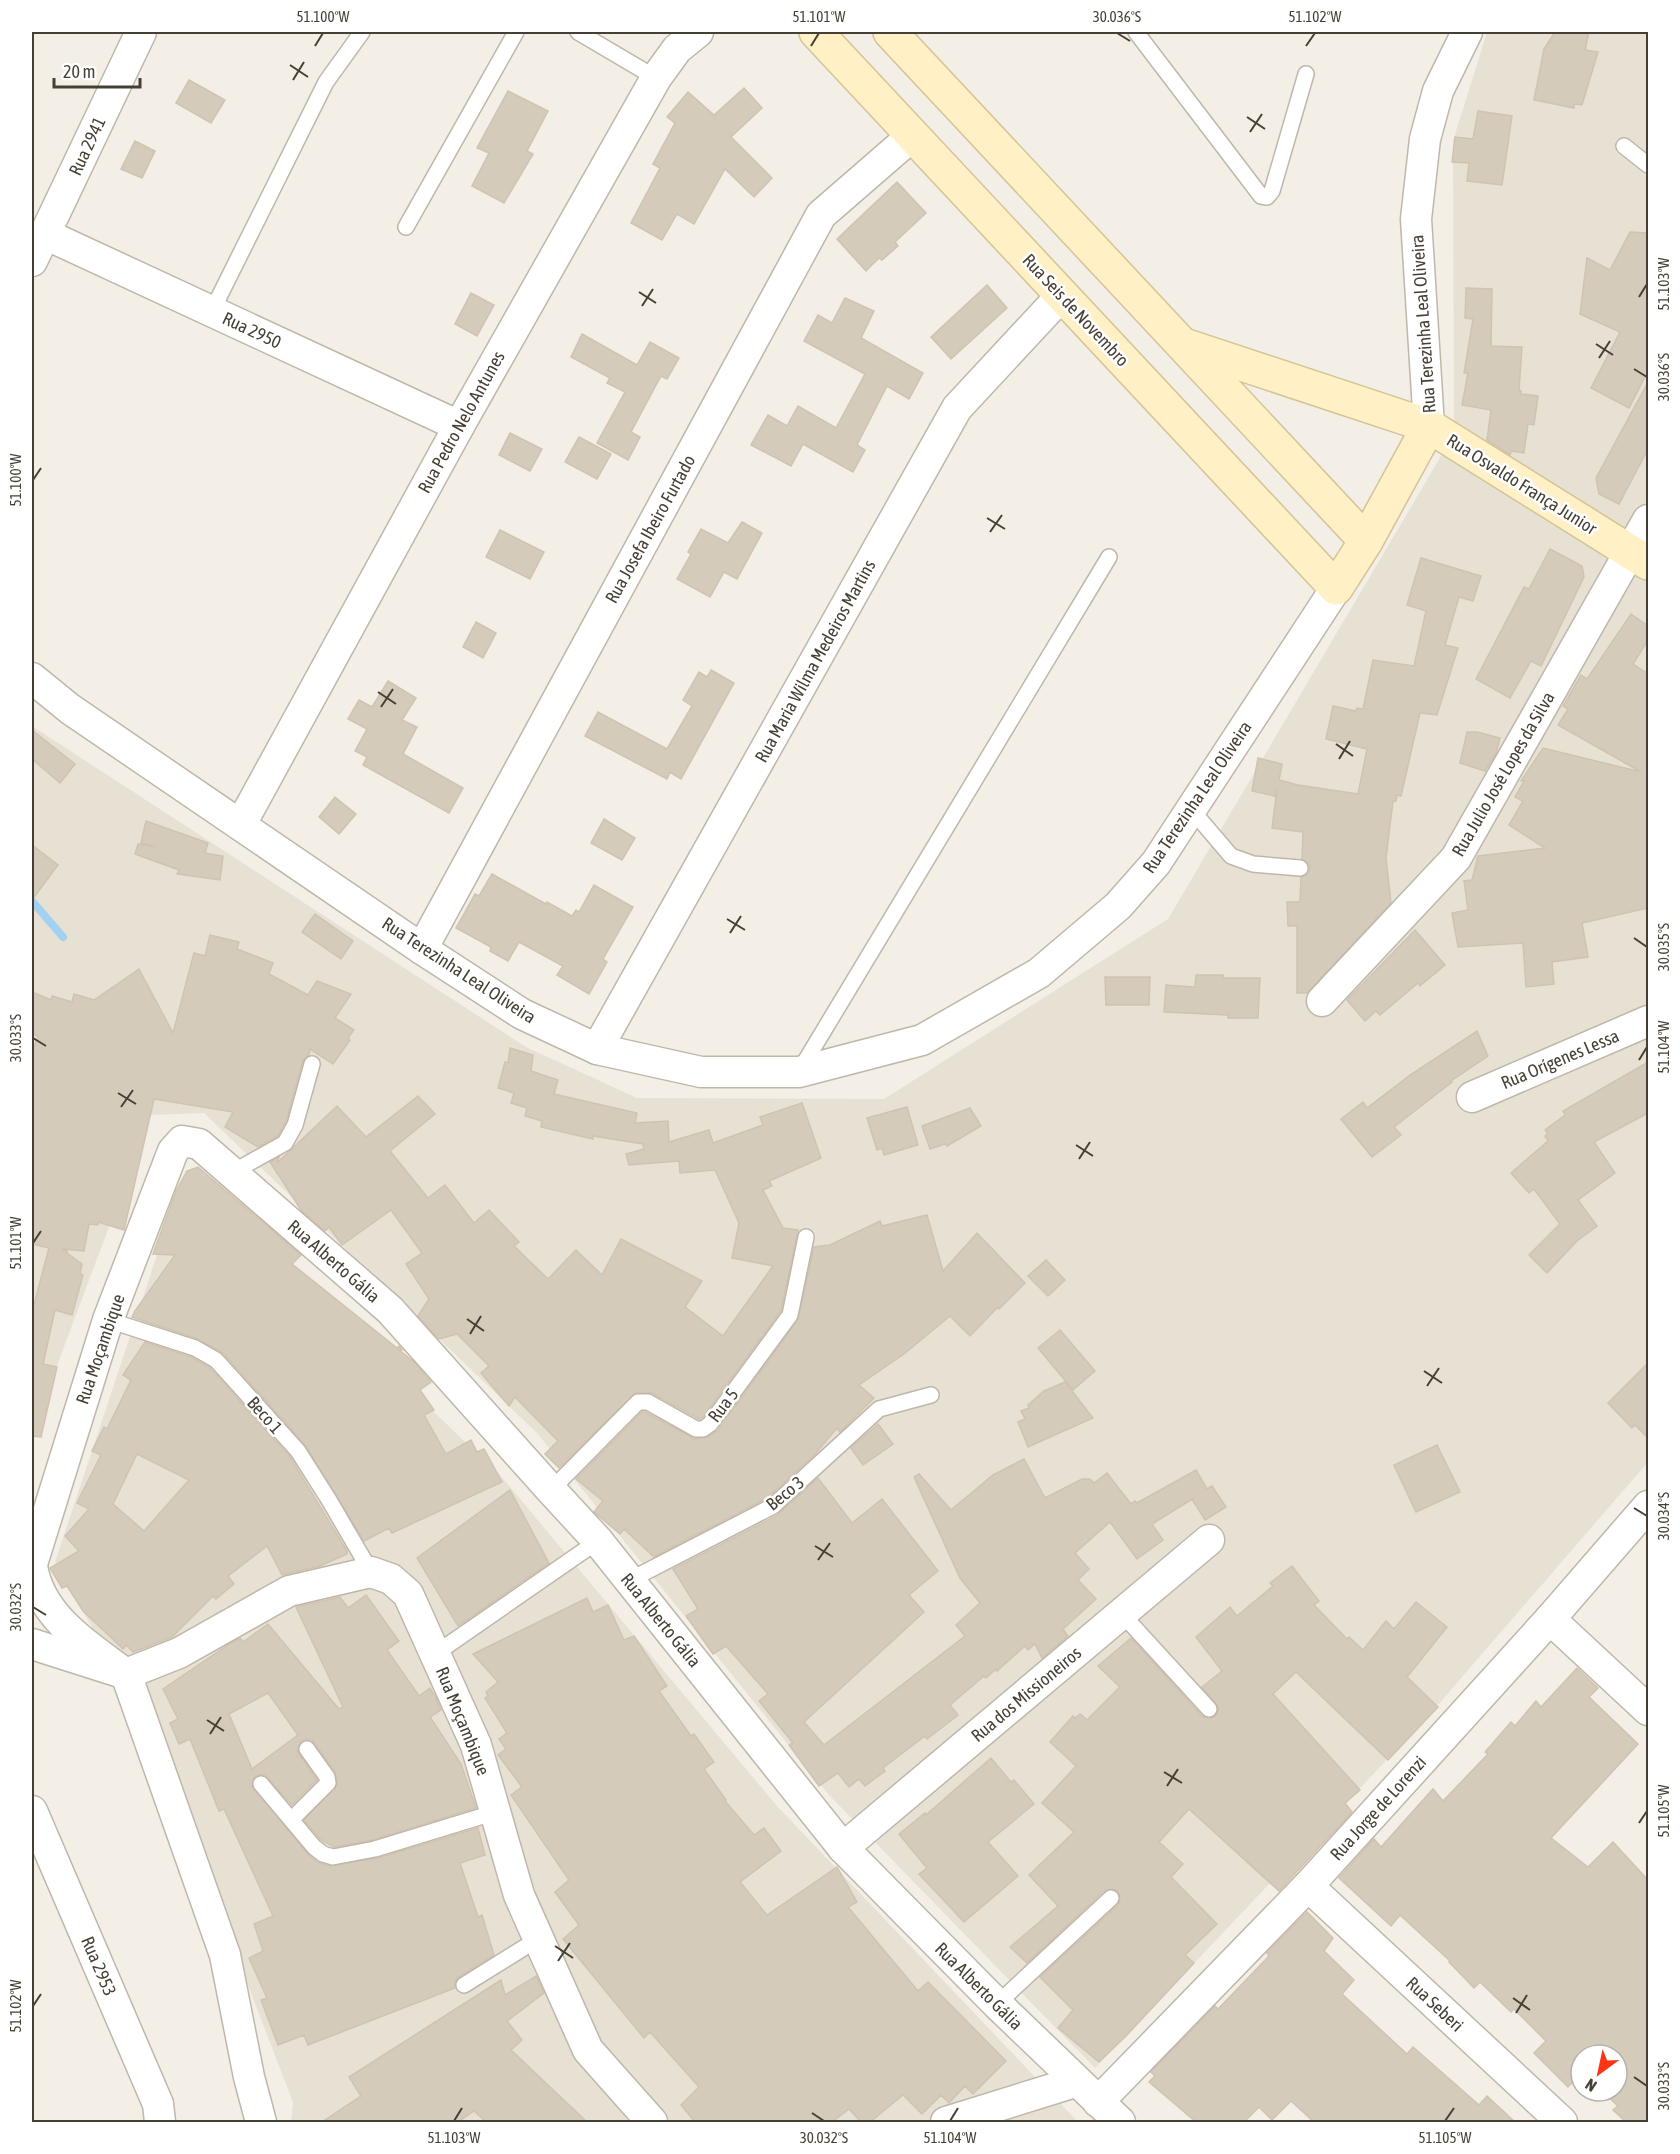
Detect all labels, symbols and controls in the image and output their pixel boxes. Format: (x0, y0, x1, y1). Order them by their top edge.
text: 51.100°W (297, 8, 350, 25)
text: 51.101°W (793, 8, 846, 25)
text: 30.036°S (1093, 8, 1141, 25)
text: 51.102°W (1289, 8, 1342, 25)
scale bar (54, 51, 140, 89)
text: 20 m (63, 61, 95, 82)
street label: Rua 2941 (64, 113, 110, 179)
street label: Rua Terezinha Leal Oliveira (1406, 234, 1440, 414)
street label: Rua Seis de Novembro (1019, 249, 1133, 371)
text: 51.103°W (1655, 257, 1672, 310)
street label: Rua 2950 (219, 307, 285, 353)
street label: Rua Pedro Nelo Antunes (413, 347, 509, 497)
text: 30.036°S (1655, 353, 1672, 401)
street label: Rua Osvaldo França Junior (1443, 429, 1601, 539)
street label: Rua Josefa Ibeiro Furtado (601, 451, 699, 607)
text: 51.100°W (7, 453, 24, 506)
street label: Rua Maria Wilma Medeiros Martins (750, 556, 880, 766)
street label: Rua Julio José Lopes da Silva (1447, 688, 1559, 860)
street label: Rua Terezinha Leal Oliveira (1138, 717, 1256, 877)
street label: Rua Terezinha Leal Oliveira (378, 912, 540, 1028)
text: 30.035°S (1655, 923, 1672, 971)
text: 30.033°S (7, 1014, 24, 1062)
text: 51.104°W (1655, 1020, 1672, 1073)
street label: Rua Orígenes Lessa (1498, 1025, 1622, 1093)
street label: Rua Alberto Gália (284, 1215, 384, 1307)
text: 51.101°W (7, 1216, 24, 1269)
street label: Rua Moçambique (71, 1291, 129, 1407)
street label: Rua 5 (703, 1384, 743, 1426)
street label: Beco 1 (243, 1392, 287, 1438)
street label: Beco 3 (762, 1471, 808, 1515)
text: 30.034°S (1655, 1492, 1672, 1540)
street label: Rua Alberto Gália (617, 1569, 705, 1671)
text: 30.032°S (7, 1583, 24, 1631)
street label: Rua dos Missioneiros (967, 1642, 1085, 1746)
street label: Rua Moçambique (432, 1664, 494, 1778)
street label: Rua Jorge de Lorenzi (1326, 1752, 1430, 1864)
text: 51.105°W (1655, 1784, 1672, 1837)
street label: Rua 2953 (77, 1933, 121, 1999)
street label: Rua Alberto Gália (931, 1938, 1027, 2034)
street label: Rua Seberi (1402, 1972, 1468, 2036)
text: 51.102°W (7, 1979, 24, 2032)
north arrow (1569, 2043, 1629, 2103)
text: 30.033°S (1655, 2062, 1672, 2110)
text: N (1582, 2075, 1600, 2096)
text: 51.103°W (428, 2129, 481, 2146)
text: 30.032°S (800, 2129, 848, 2146)
text: 51.104°W (924, 2129, 977, 2146)
text: 51.105°W (1419, 2129, 1472, 2146)

